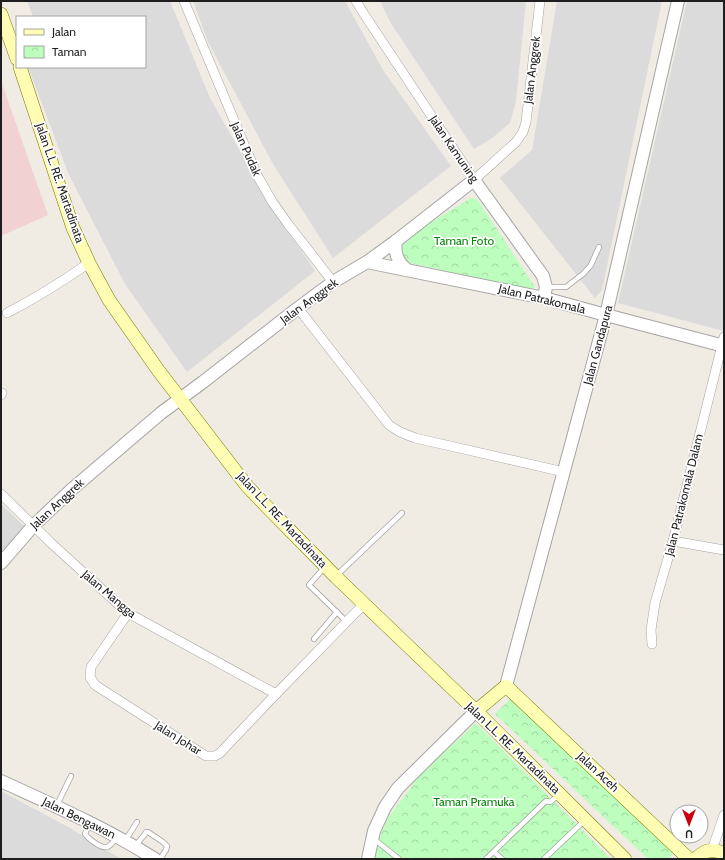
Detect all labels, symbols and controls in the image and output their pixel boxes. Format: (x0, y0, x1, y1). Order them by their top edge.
legend (16, 16, 146, 68)
text: Jalan (51, 24, 76, 39)
street label: Jalan Anggrek (520, 35, 543, 106)
text: Taman (52, 44, 87, 59)
street label: Jalan Kamuning (426, 111, 483, 186)
street label: Jalan Pudak (227, 119, 265, 179)
street label: Jalan L.L. RE. Martadinata (33, 120, 88, 245)
park label: Taman Foto (434, 233, 494, 248)
street label: Jalan Anggrek (276, 274, 341, 327)
street label: Jalan Patrakomala (496, 280, 587, 317)
street label: Jalan Gandapura (579, 303, 615, 387)
street label: Jalan Patrakomala Dalam (661, 432, 706, 558)
street label: Jalan L.L. RE. Martadinata (233, 468, 331, 571)
street label: Jalan Anggrek (26, 475, 87, 533)
street label: Jalan Mangga (78, 566, 140, 621)
street label: Jalan L.L. RE. Martadinata (462, 698, 564, 797)
street label: Jalan Johar (151, 717, 205, 758)
street label: Jalan Aceh (573, 748, 622, 795)
street label: Jalan Bengawan (39, 793, 118, 842)
park label: Taman Pramuka (433, 794, 515, 809)
north arrow (669, 804, 709, 844)
text: U (685, 827, 693, 841)

